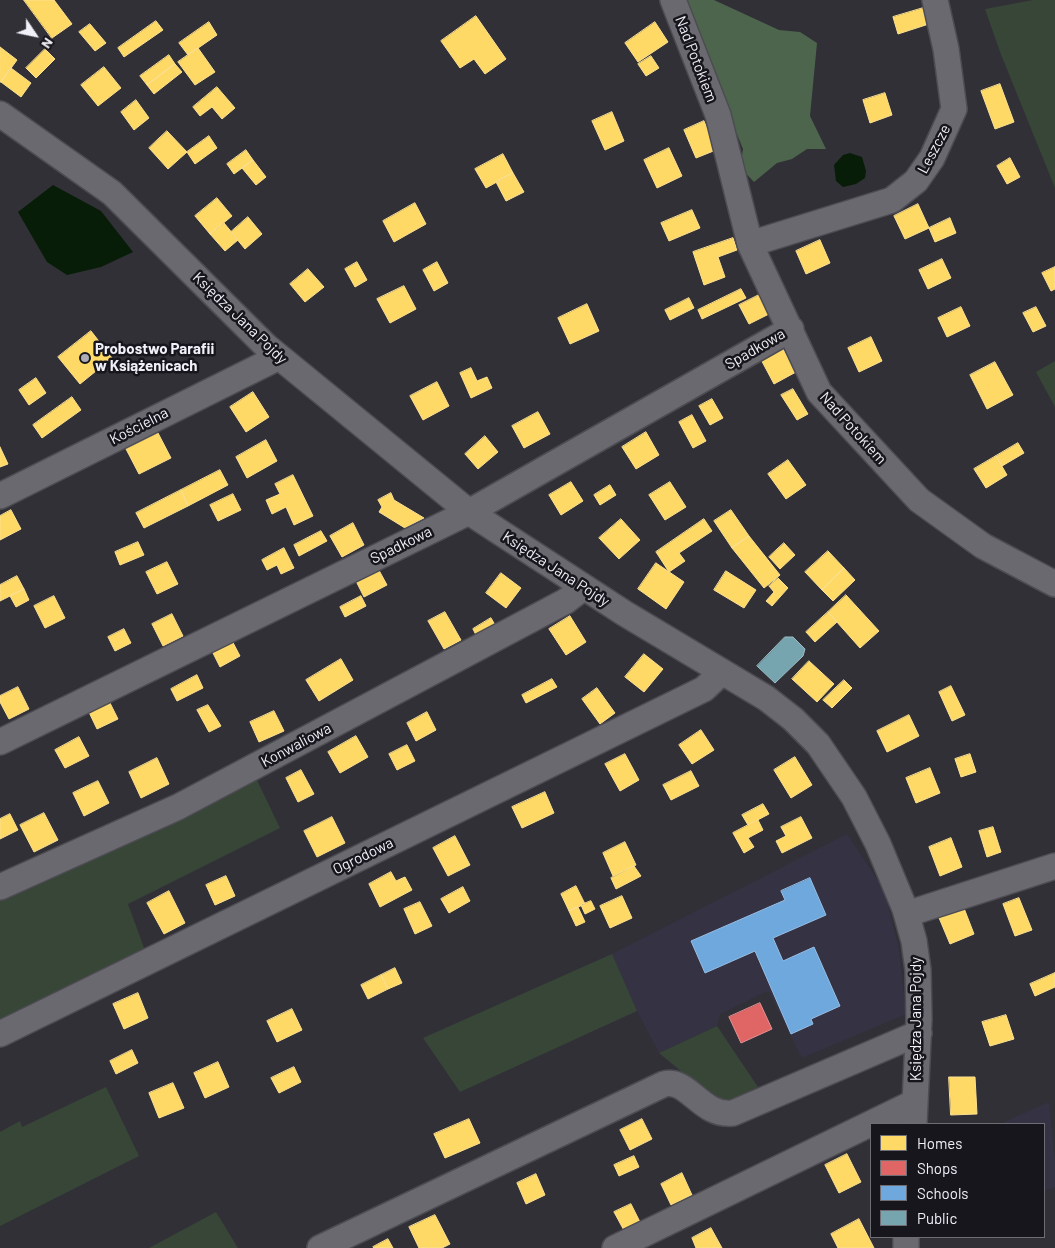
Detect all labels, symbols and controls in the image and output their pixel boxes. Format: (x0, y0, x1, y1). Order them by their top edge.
north arrow (10, 10, 60, 60)
street label: Nad Potokiem (671, 13, 721, 105)
text: N (38, 35, 58, 52)
street label: Leszcze (914, 121, 954, 177)
street label: Księdza Jana Pojdy (189, 268, 291, 368)
street label: Spadkowa (722, 325, 788, 373)
place label: Probostwo Parafii w Książenicach (95, 340, 214, 375)
marker: Probostwo Parafii w Książenicach (79, 352, 91, 364)
street label: Nad Potokiem (816, 388, 890, 468)
street label: Kościelna (107, 404, 171, 448)
street label: Spadkowa (367, 522, 435, 568)
street label: Księdza Jana Pojdy (499, 528, 613, 610)
street label: Konwaliowa (258, 719, 334, 771)
street label: Ogrodowa (330, 834, 396, 878)
street label: Księdza Jana Pojdy (907, 957, 925, 1081)
legend (870, 1123, 1045, 1238)
text: Homes (917, 1134, 962, 1152)
text: Shops (917, 1159, 957, 1177)
text: Schools (917, 1184, 969, 1202)
text: Public (917, 1209, 957, 1227)

